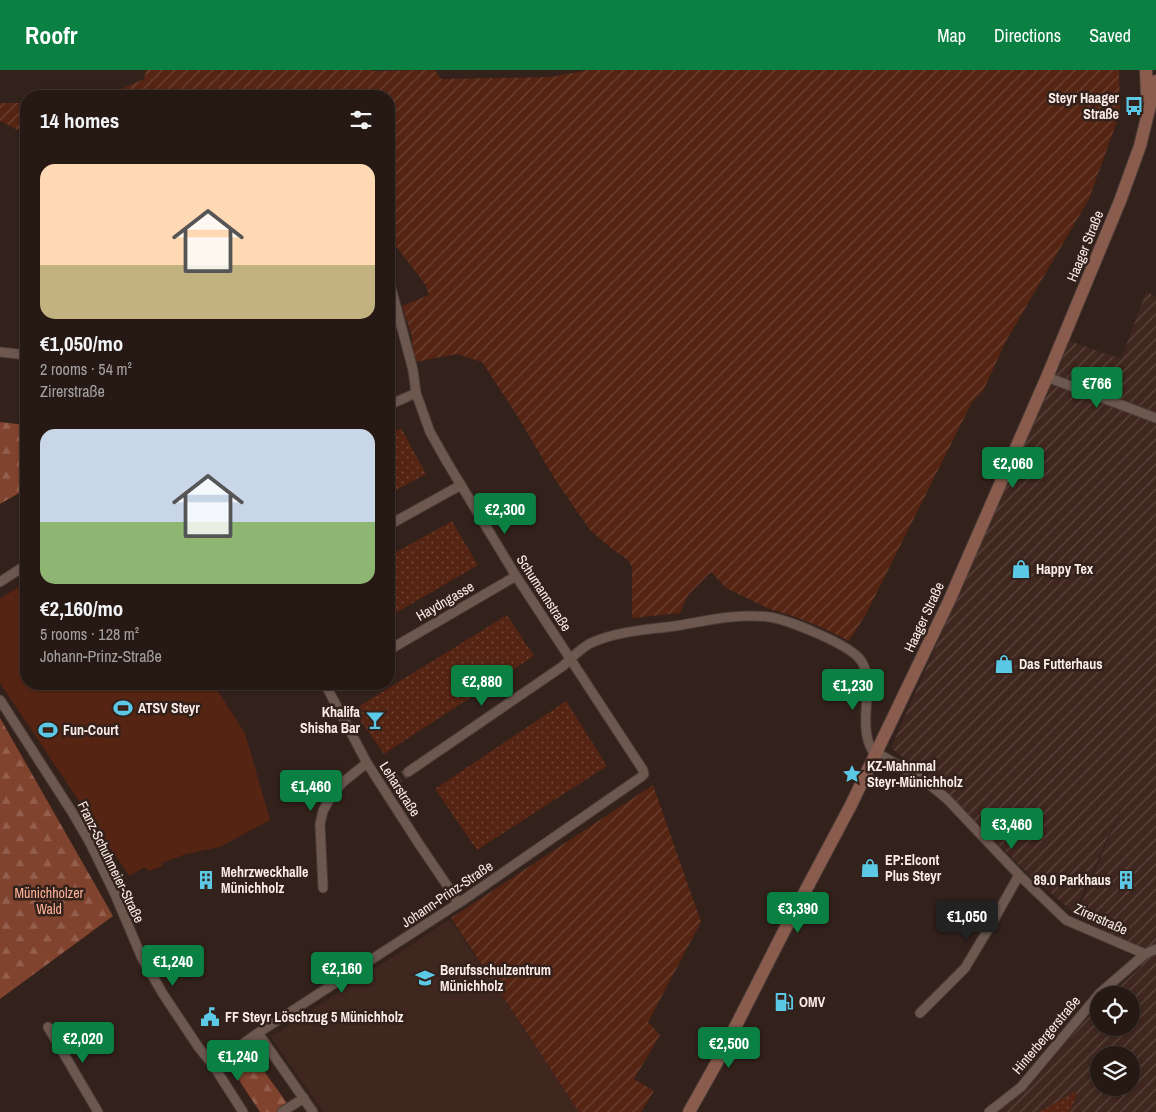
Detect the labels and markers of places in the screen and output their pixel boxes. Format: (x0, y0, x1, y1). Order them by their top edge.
place label: Steyr Haager Straße (1048, 89, 1120, 123)
bus stop icon: Steyr Haager Straße (1123, 95, 1145, 117)
pin: €766 (1067, 366, 1127, 409)
pin: €2,060 (972, 446, 1054, 489)
pin: €2,300 (464, 492, 546, 535)
shop icon: Happy Tex (1010, 558, 1032, 580)
place label: Happy Tex (1036, 560, 1094, 578)
shop icon: Das Futterhaus (993, 653, 1015, 675)
place label: Das Futterhaus (1019, 655, 1103, 673)
pin: €2,880 (441, 664, 523, 707)
pin: €1,230 (812, 668, 894, 711)
sports icon: ATSV Steyr (112, 697, 134, 719)
place label: ATSV Steyr (138, 699, 200, 717)
place label: Khalifa Shisha Bar (300, 703, 361, 737)
bar icon: Khalifa Shisha Bar (364, 709, 386, 731)
sports icon: Fun-Court (37, 719, 59, 741)
place label: Fun-Court (63, 721, 119, 739)
place label: KZ-Mahnmal Steyr-Münichholz (867, 757, 963, 791)
place icon: KZ-Mahnmal Steyr-Münichholz (841, 763, 863, 785)
pin: €1,460 (270, 770, 352, 812)
pin: €3,460 (971, 808, 1053, 850)
place label: EP:Elcont Plus Steyr (885, 851, 942, 885)
shop icon: EP:Elcont Plus Steyr (859, 857, 881, 879)
place label: Mehrzweckhalle Münichholz (221, 863, 308, 897)
building icon: Mehrzweckhalle Münichholz (195, 869, 217, 891)
building icon: 89.0 Parkhaus (1115, 869, 1137, 891)
place label: 89.0 Parkhaus (1034, 871, 1111, 889)
pin: €3,390 (757, 892, 839, 934)
pin: €1,050 (926, 900, 1008, 942)
pin: €1,240 (132, 944, 214, 987)
pin: €2,160 (301, 952, 383, 994)
place label: Berufsschulzentrum Münichholz (440, 961, 551, 995)
school or university icon: Berufsschulzentrum Münichholz (414, 967, 436, 989)
fuel station icon: OMV (773, 991, 795, 1013)
place label: OMV (799, 993, 825, 1011)
public building icon: FF Steyr Löschzug 5 Münichholz (199, 1006, 221, 1028)
place label: FF Steyr Löschzug 5 Münichholz (225, 1008, 404, 1026)
pin: €2,020 (42, 1022, 124, 1064)
pin: €2,500 (688, 1026, 770, 1069)
pin: €1,240 (197, 1040, 279, 1082)

